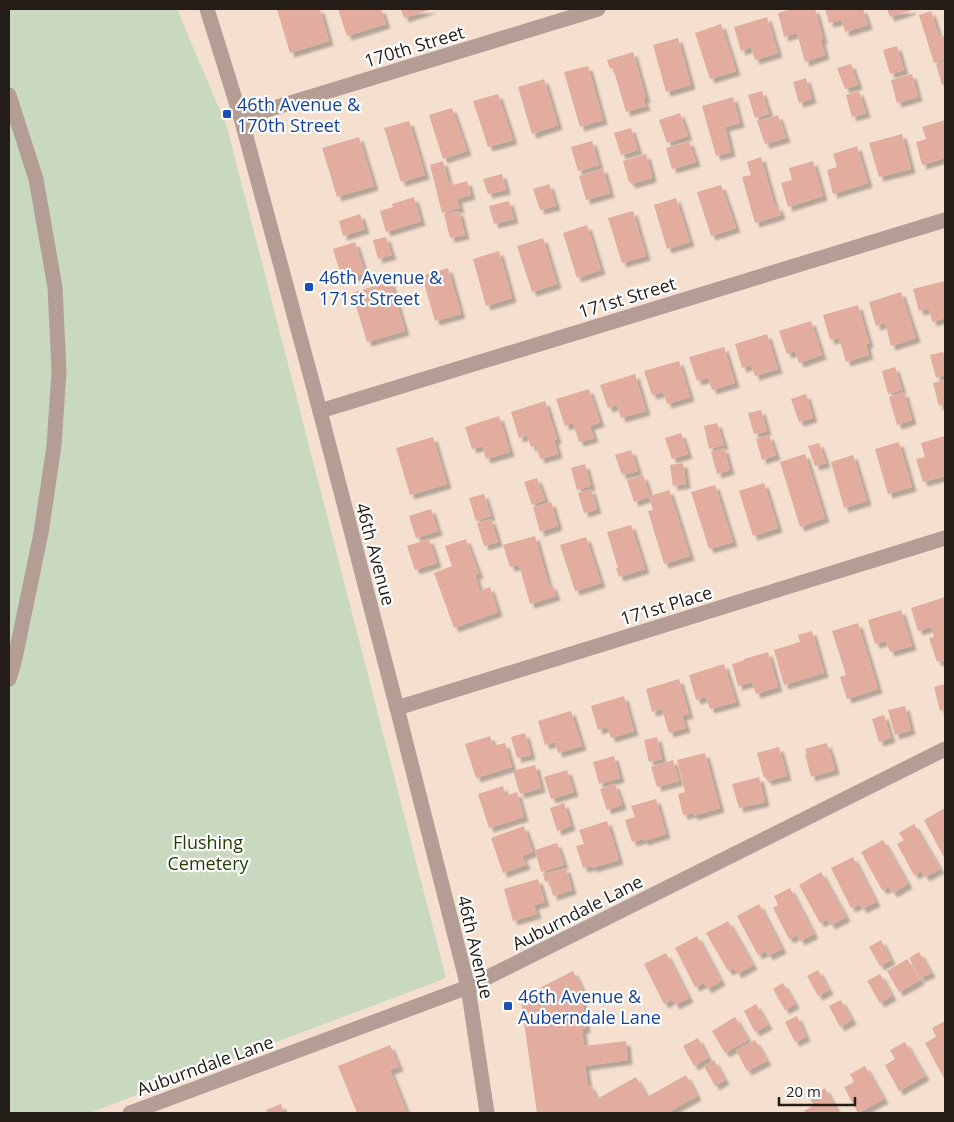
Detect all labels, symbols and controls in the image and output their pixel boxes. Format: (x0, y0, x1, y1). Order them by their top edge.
street label: 170th Street (361, 19, 467, 73)
place label: 46th Avenue & 170th Street (237, 92, 361, 137)
marker: 46th Avenue & 170th Street (221, 108, 233, 120)
place label: 46th Avenue & 171st Street (319, 265, 443, 310)
street label: 171st Street (575, 271, 679, 323)
marker: 46th Avenue & 171st Street (303, 281, 315, 293)
street label: 46th Avenue (351, 500, 401, 608)
street label: 171st Place (617, 580, 715, 630)
park label: Flushing Cemetery (167, 830, 250, 875)
street label: Auburndale Lane (508, 869, 646, 955)
street label: 46th Avenue (452, 893, 500, 1001)
place label: 46th Avenue & Auberndale Lane (518, 984, 661, 1029)
marker: 46th Avenue & Auberndale Lane (502, 1000, 514, 1012)
street label: Auburndale Lane (133, 1029, 277, 1101)
scale bar (779, 1074, 855, 1106)
text: 20 m (786, 1081, 821, 1101)

